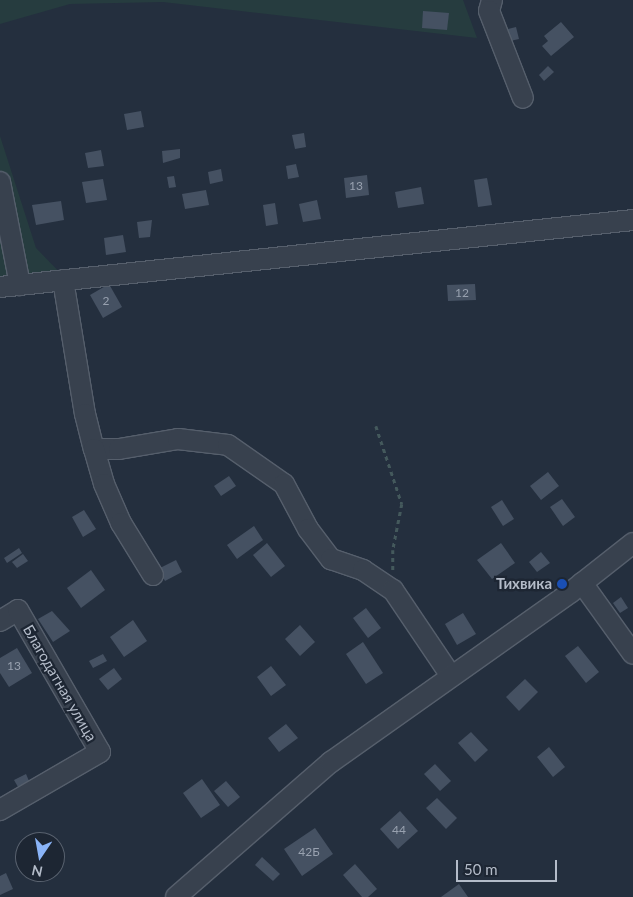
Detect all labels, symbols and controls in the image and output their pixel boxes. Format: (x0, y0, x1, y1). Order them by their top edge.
house number: 13 (349, 179, 363, 193)
house number: 12 (455, 286, 469, 300)
house number: 2 (103, 294, 109, 308)
place label: Тихвика (496, 575, 552, 593)
marker: Тихвика (556, 578, 568, 590)
street label: Благодатная улица (19, 621, 101, 745)
house number: 13 (7, 659, 21, 673)
house number: 44 (392, 823, 406, 837)
north arrow (15, 832, 65, 882)
house number: 42Б (298, 845, 320, 859)
scale bar (458, 850, 559, 882)
text: 50 m (464, 860, 498, 878)
text: N (30, 862, 44, 881)

